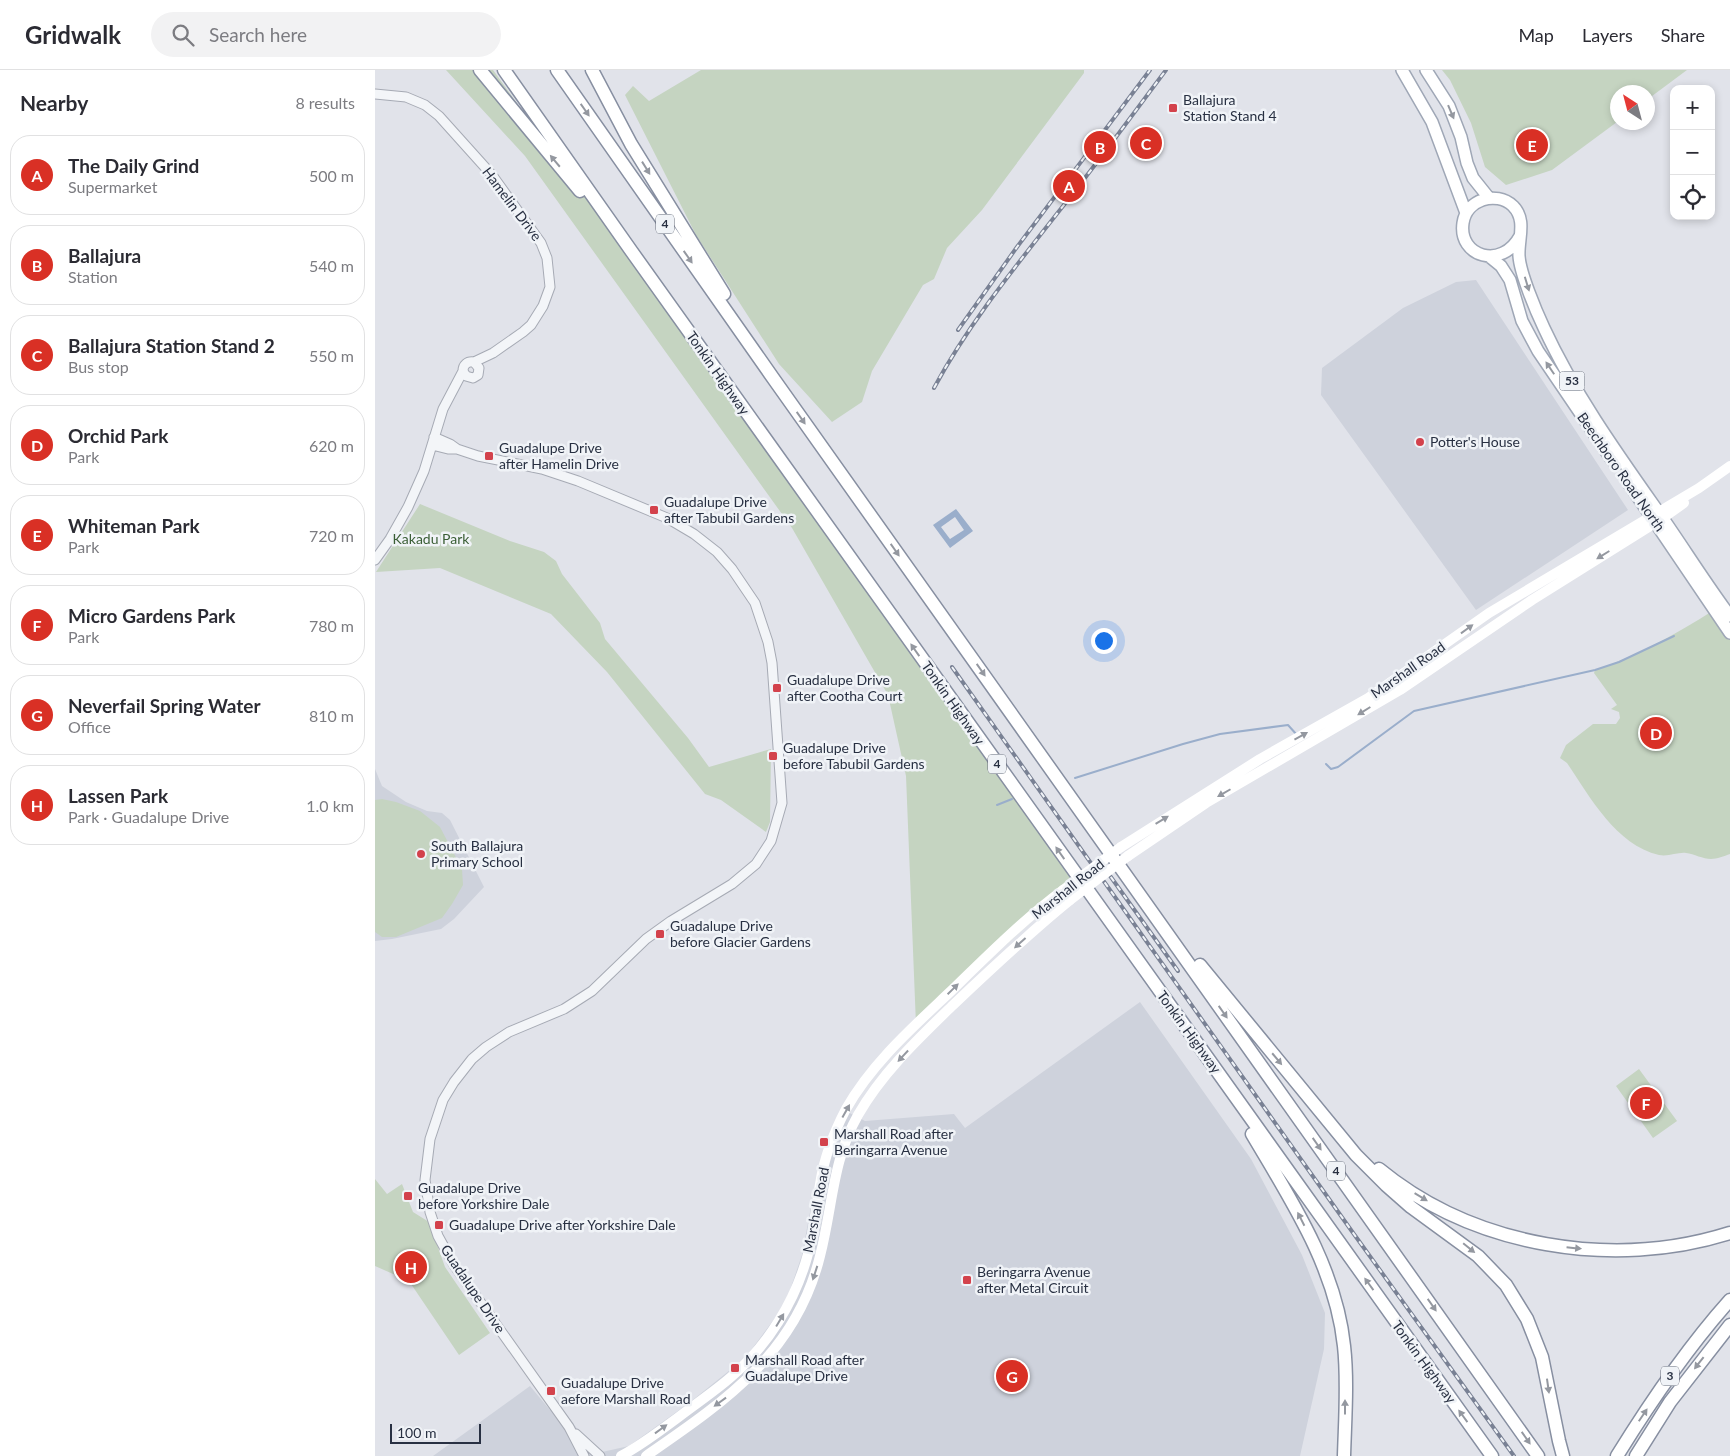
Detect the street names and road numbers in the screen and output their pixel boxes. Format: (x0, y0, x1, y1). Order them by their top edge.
street label: Hamelin Drive (479, 164, 546, 244)
road number: 4 (656, 214, 674, 234)
street label: Tonkin Highway (683, 328, 754, 418)
road number: 53 (1559, 372, 1585, 391)
street label: Beechboro Road North (1574, 409, 1669, 534)
street label: Marshall Road (1367, 638, 1448, 701)
street label: Tonkin Highway (918, 658, 989, 748)
road number: 4 (988, 754, 1006, 774)
street label: Marshall Road (1028, 855, 1107, 922)
street label: Tonkin Highway (1154, 987, 1226, 1077)
road number: 4 (1327, 1162, 1345, 1180)
street label: Marshall Road (799, 1166, 832, 1254)
street label: Guadalupe Drive (438, 1241, 509, 1336)
street label: Tonkin Highway (1389, 1317, 1461, 1407)
road number: 3 (1661, 1366, 1679, 1385)

